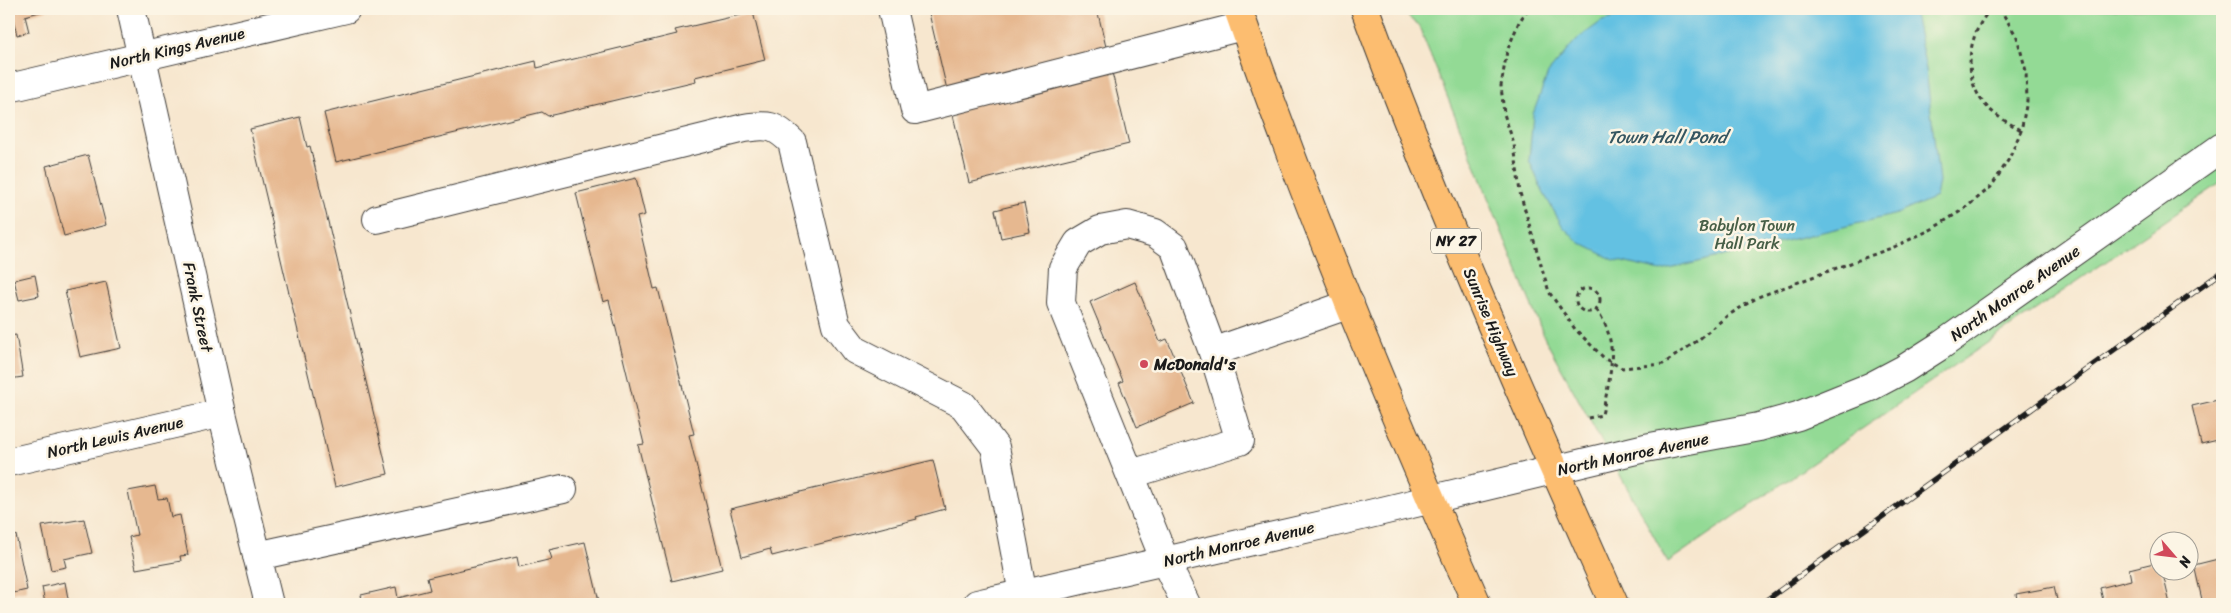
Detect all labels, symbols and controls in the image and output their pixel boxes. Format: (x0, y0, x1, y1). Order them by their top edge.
street label: North Kings Avenue (107, 18, 248, 78)
water label: Town Hall Pond (1607, 121, 1731, 153)
park label: Babylon Town Hall Park (1699, 211, 1795, 258)
road number: NY 27 (1431, 228, 1481, 254)
street label: North Monroe Avenue (1944, 237, 2086, 349)
street label: Frank Street (174, 259, 222, 355)
street label: Sunrise Highway (1455, 263, 1527, 382)
place label: McDonald's (1153, 350, 1236, 379)
marker: McDonald's (1138, 358, 1150, 370)
street label: North Lewis Avenue (44, 407, 186, 467)
street label: North Monroe Avenue (1555, 424, 1711, 484)
street label: North Monroe Avenue (1161, 513, 1317, 575)
north arrow (2148, 530, 2198, 580)
text: N (2172, 551, 2199, 572)

